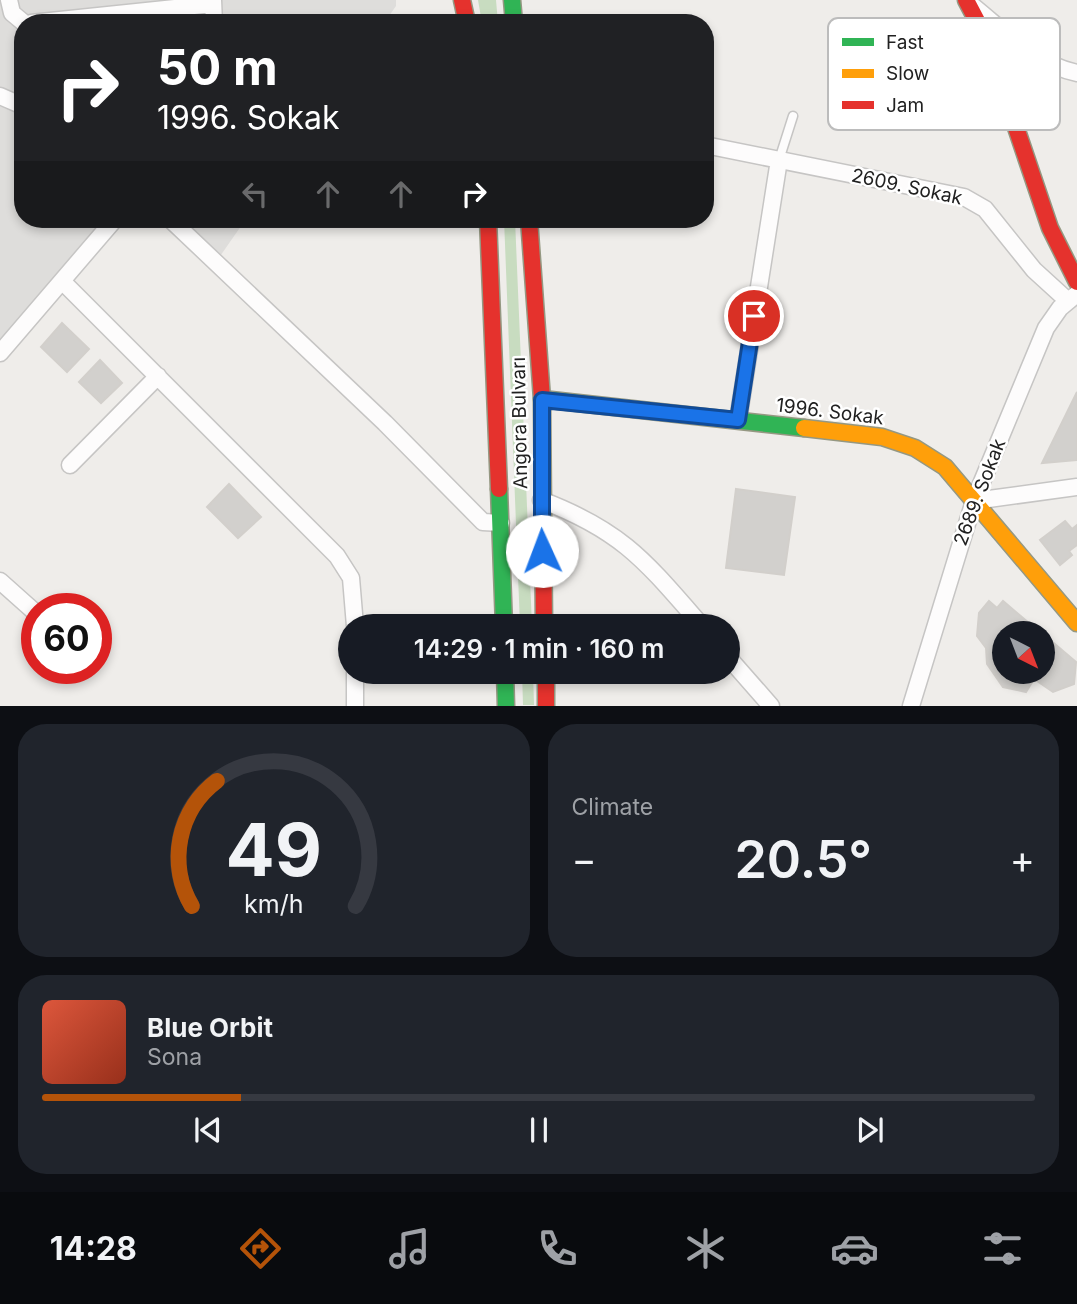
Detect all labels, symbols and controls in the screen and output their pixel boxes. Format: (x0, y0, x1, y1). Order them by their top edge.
legend (828, 18, 1060, 130)
text: Fast (886, 31, 924, 54)
text: 50 m (157, 38, 278, 97)
icon: right (42, 42, 133, 133)
text: Slow (886, 62, 929, 85)
text: Jam (886, 94, 924, 117)
text: 1996. Sokak (157, 98, 340, 137)
street label: 2609. Sokak (849, 164, 965, 210)
icon: left (236, 175, 274, 213)
icon: ahead (309, 175, 347, 213)
icon: ahead (382, 175, 420, 213)
icon: right (455, 175, 493, 213)
pin (724, 286, 784, 346)
icon: arrive (735, 297, 773, 335)
street label: Angora Bulvarı (507, 357, 532, 489)
street label: 1996. Sokak (775, 393, 886, 430)
street label: 2689. Sokak (949, 435, 1011, 549)
position arrow (505, 514, 579, 588)
speed limit sign: 60 (21, 593, 112, 684)
north arrow (992, 621, 1055, 684)
map controls (992, 621, 1055, 684)
text: 14:29 · 1 min · 160 m (414, 633, 664, 664)
text: Climate (572, 793, 653, 821)
text: 49 (225, 806, 322, 895)
text: 20.5° (734, 828, 872, 891)
text: − (572, 836, 597, 882)
text: + (1010, 836, 1035, 882)
text: km/h (244, 889, 303, 919)
text: Blue Orbit (147, 1012, 273, 1043)
text: Sona (147, 1043, 202, 1071)
icon: previous (189, 1111, 227, 1149)
icon: pause (520, 1111, 558, 1149)
icon: next (851, 1111, 889, 1149)
icon: directions (236, 1224, 285, 1273)
icon: music (385, 1224, 434, 1273)
icon: phone (533, 1224, 582, 1273)
icon: climate (681, 1224, 730, 1273)
icon: car (830, 1224, 879, 1273)
icon: filters (978, 1224, 1027, 1273)
text: 14:28 (50, 1229, 137, 1268)

